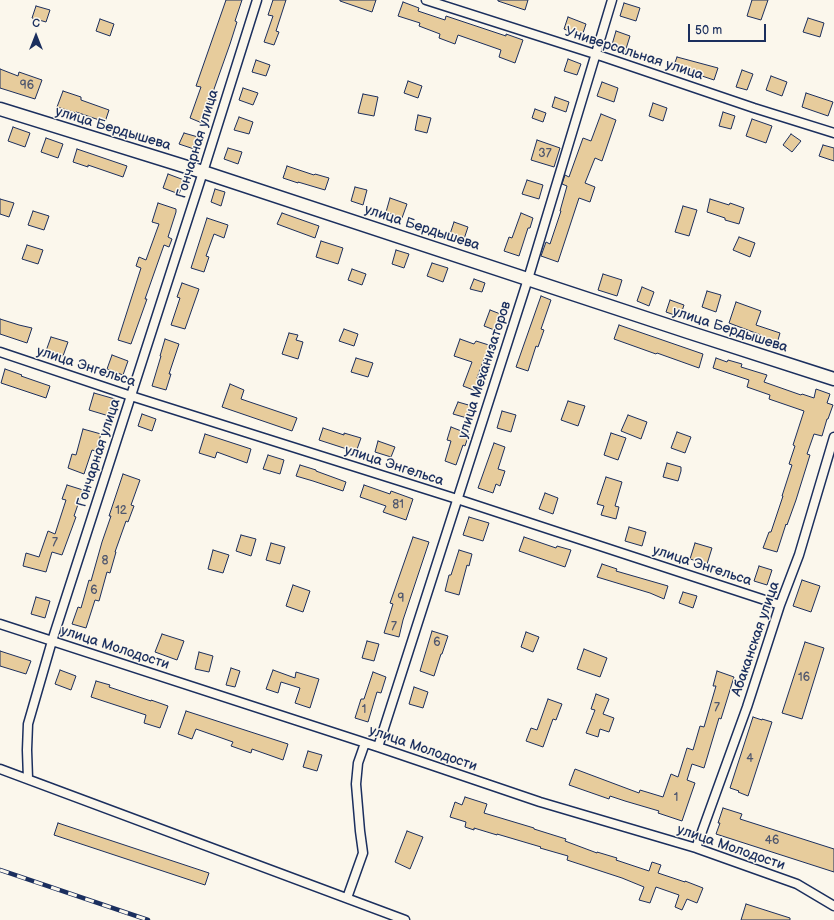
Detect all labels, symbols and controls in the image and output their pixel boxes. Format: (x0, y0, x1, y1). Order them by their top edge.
north arrow (16, 16, 56, 56)
scale bar (690, 16, 768, 42)
text: С (32, 17, 40, 30)
text: 50 m (695, 23, 722, 38)
street label: Универсальная улица (563, 24, 705, 84)
house number: 96 (20, 79, 34, 93)
street label: Гончарная улица (173, 88, 223, 200)
street label: улица Бердышева (53, 103, 173, 155)
house number: 37 (538, 147, 552, 161)
street label: улица Бердышева (362, 201, 482, 255)
street label: улица Механизаторов (455, 299, 515, 441)
street label: улица Бердышева (670, 303, 790, 357)
street label: улица Энгельса (34, 343, 138, 391)
street label: Гончарная улица (74, 397, 124, 509)
street label: улица Энгельса (342, 442, 446, 490)
house number: 81 (392, 498, 404, 512)
house number: 12 (115, 504, 127, 518)
house number: 7 (52, 536, 58, 550)
street label: улица Энгельса (650, 542, 754, 590)
house number: 8 (102, 554, 108, 568)
street label: Абаканская улица (728, 579, 784, 699)
house number: 6 (90, 584, 98, 598)
house number: 9 (398, 592, 404, 606)
house number: 7 (391, 620, 397, 634)
street label: улица Молодости (59, 623, 171, 673)
house number: 6 (433, 636, 441, 650)
house number: 16 (798, 671, 810, 685)
house number: 7 (714, 701, 720, 715)
house number: 1 (362, 703, 366, 717)
street label: улица Молодости (367, 723, 479, 775)
house number: 4 (746, 752, 754, 766)
house number: 1 (674, 791, 678, 805)
street label: улица Молодости (675, 822, 787, 874)
house number: 46 (765, 834, 779, 848)

